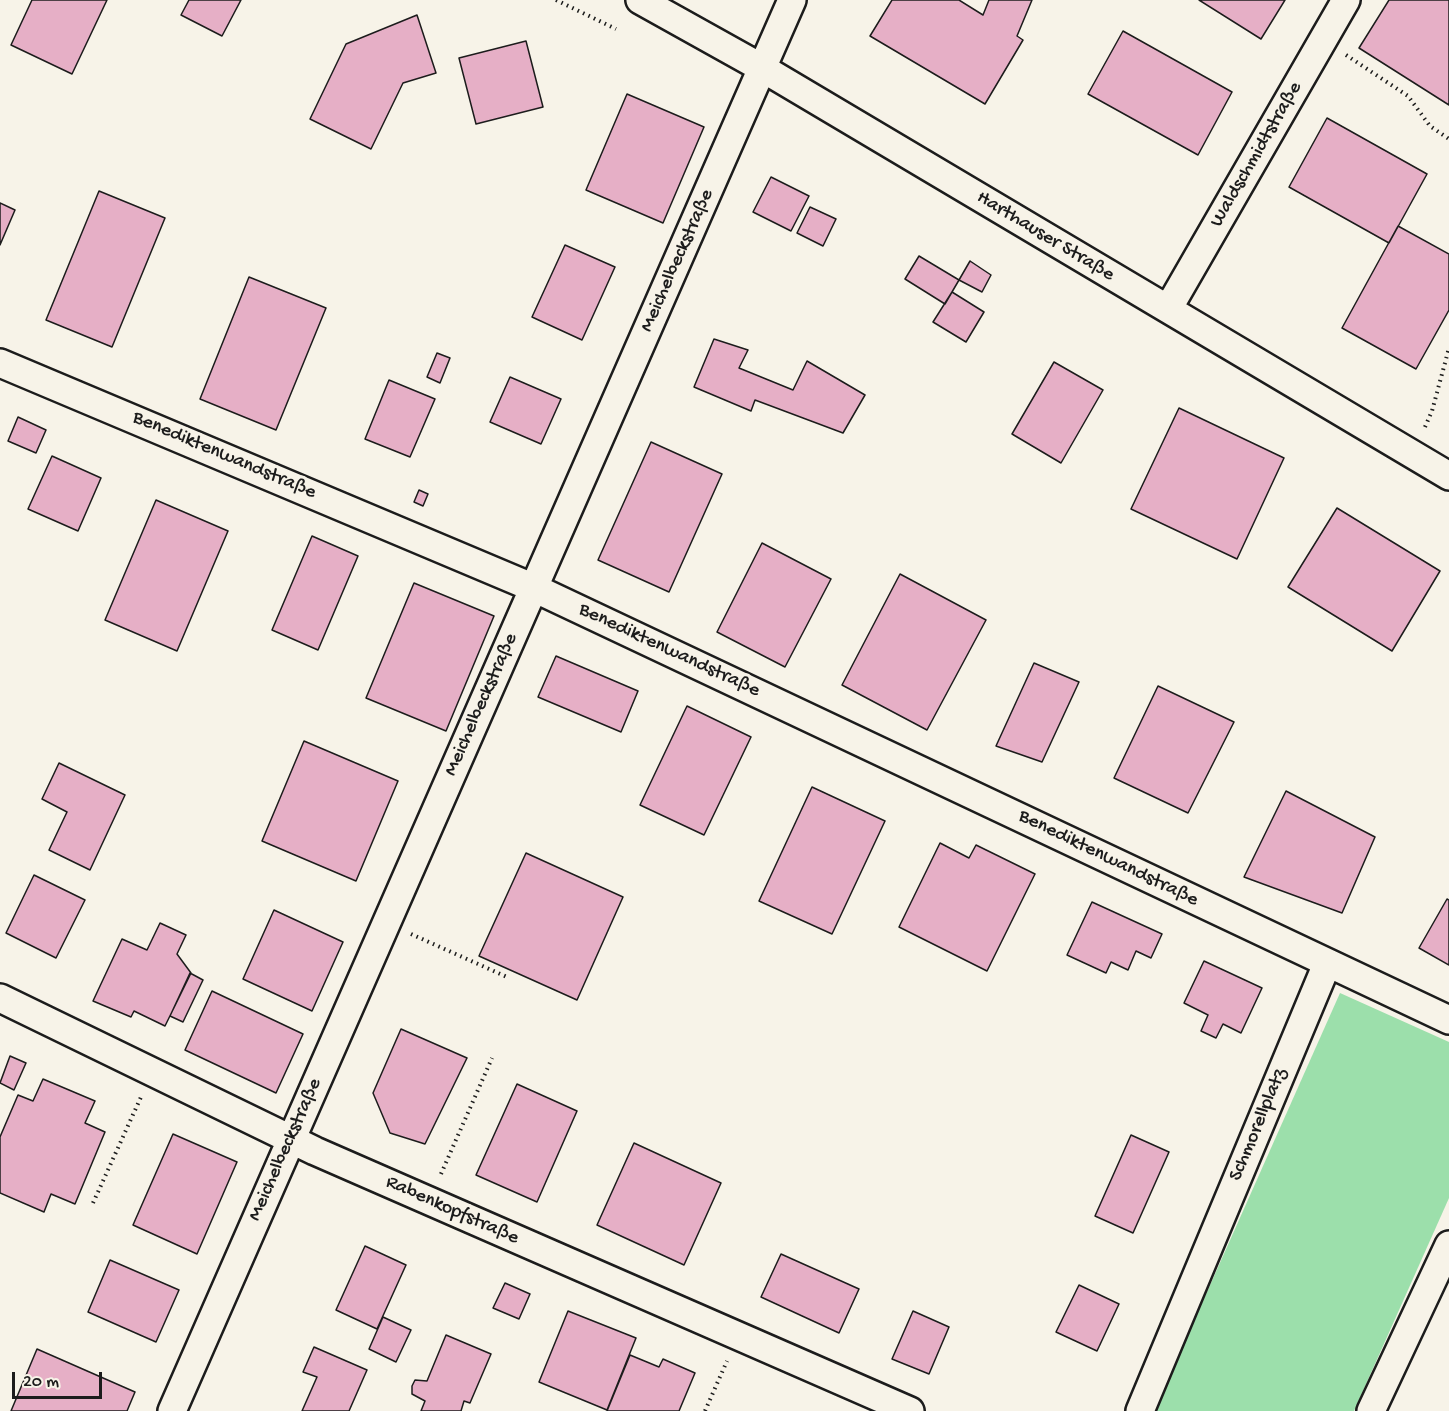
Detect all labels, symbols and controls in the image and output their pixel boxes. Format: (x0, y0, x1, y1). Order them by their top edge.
street label: Waldschmidtstraße (1206, 78, 1308, 232)
street label: Meichelbeckstraße (636, 186, 720, 336)
street label: Harthauser Straße (972, 186, 1118, 288)
street label: Benediktenwandstraße (128, 406, 320, 506)
street label: Benediktenwandstraße (575, 598, 763, 704)
street label: Meichelbeckstraße (440, 630, 524, 780)
street label: Benediktenwandstraße (1014, 805, 1202, 913)
street label: Schmorellplatz (1225, 1065, 1293, 1185)
street label: Meichelbeckstraße (244, 1075, 328, 1225)
street label: Rabenkopfstraße (382, 1171, 522, 1251)
scale bar (15, 1360, 105, 1398)
text: 20 m (23, 1372, 59, 1393)

